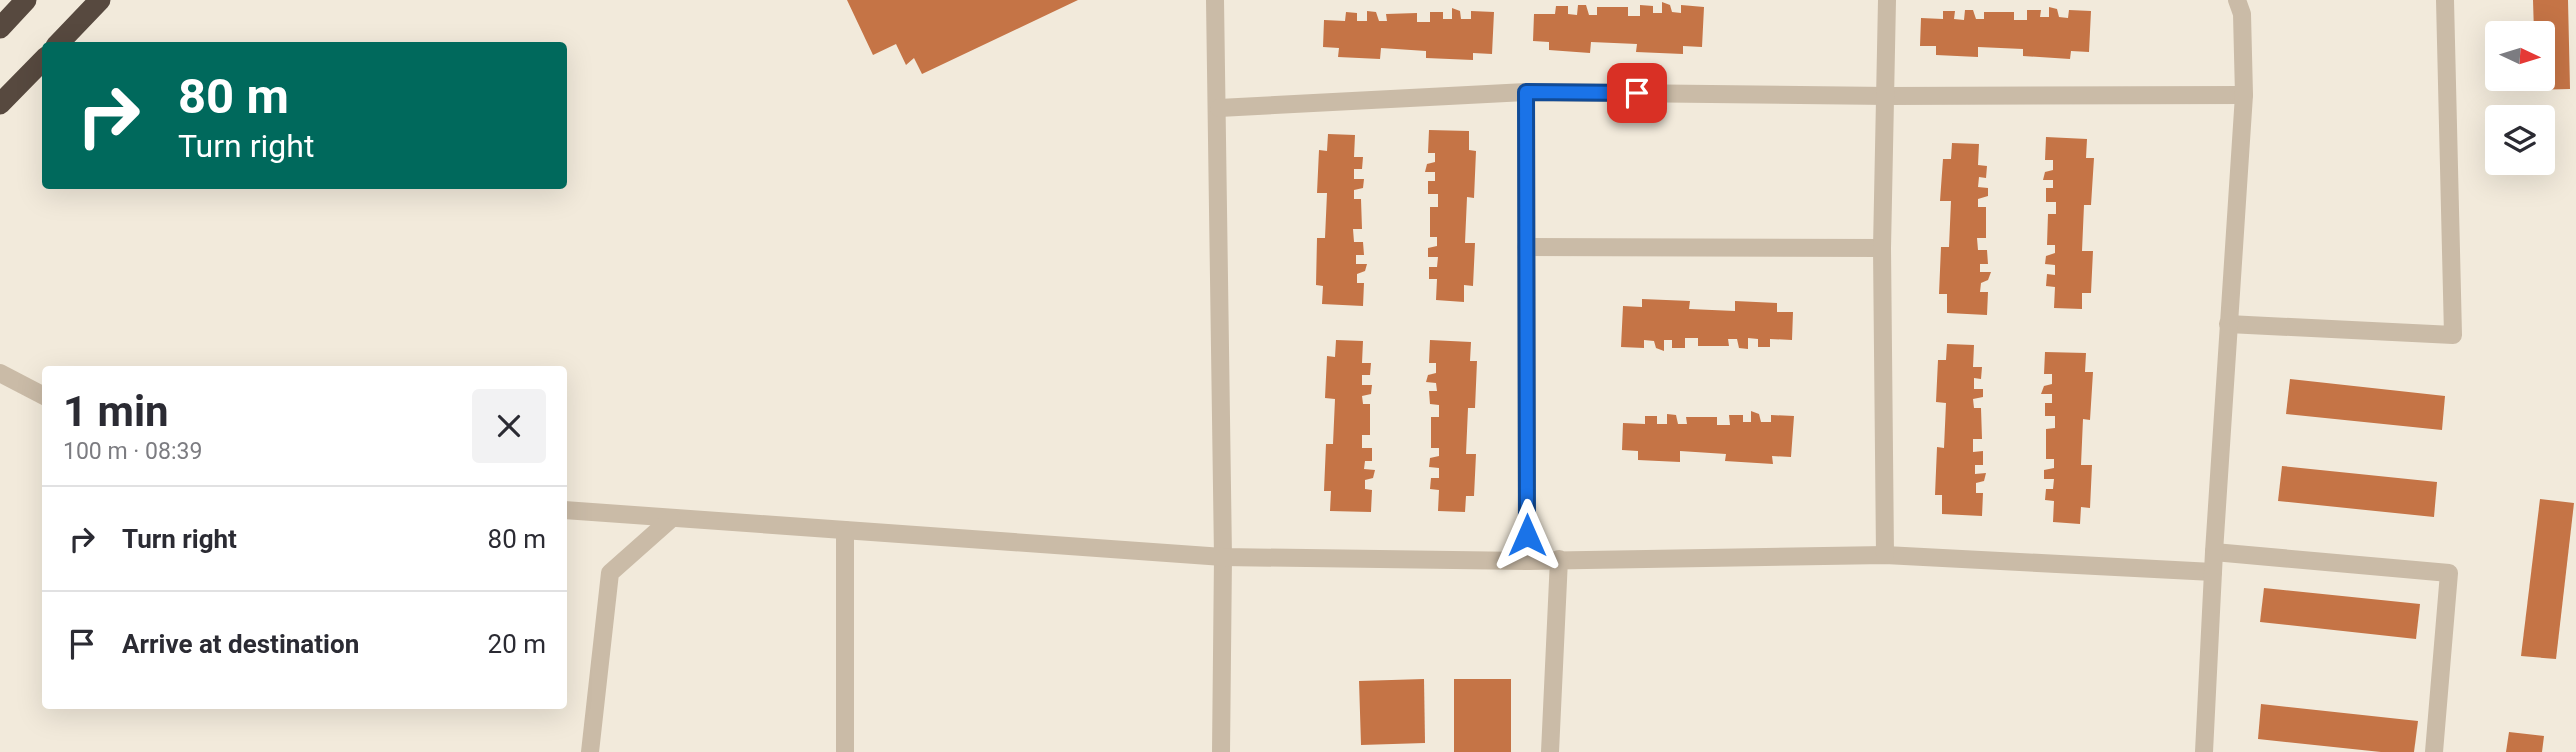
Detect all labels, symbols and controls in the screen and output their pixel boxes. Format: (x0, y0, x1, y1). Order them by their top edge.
north arrow (2485, 21, 2555, 91)
map controls (2485, 21, 2555, 175)
pin (1607, 63, 1667, 123)
text: 80 m (178, 68, 289, 125)
icon: right (63, 70, 154, 161)
icon: arrive (1618, 74, 1656, 112)
button: layers (2485, 105, 2555, 175)
text: Turn right (178, 127, 314, 165)
text: 1 min (63, 387, 169, 436)
button: close (472, 389, 546, 463)
text: 100 m · 08:39 (63, 438, 202, 465)
position arrow (1490, 498, 1564, 572)
icon: right (63, 520, 101, 558)
text: Turn right (122, 524, 237, 554)
text: 80 m (488, 524, 546, 554)
icon: arrive (63, 625, 101, 663)
text: Arrive at destination (122, 629, 359, 659)
text: 20 m (488, 629, 546, 659)

